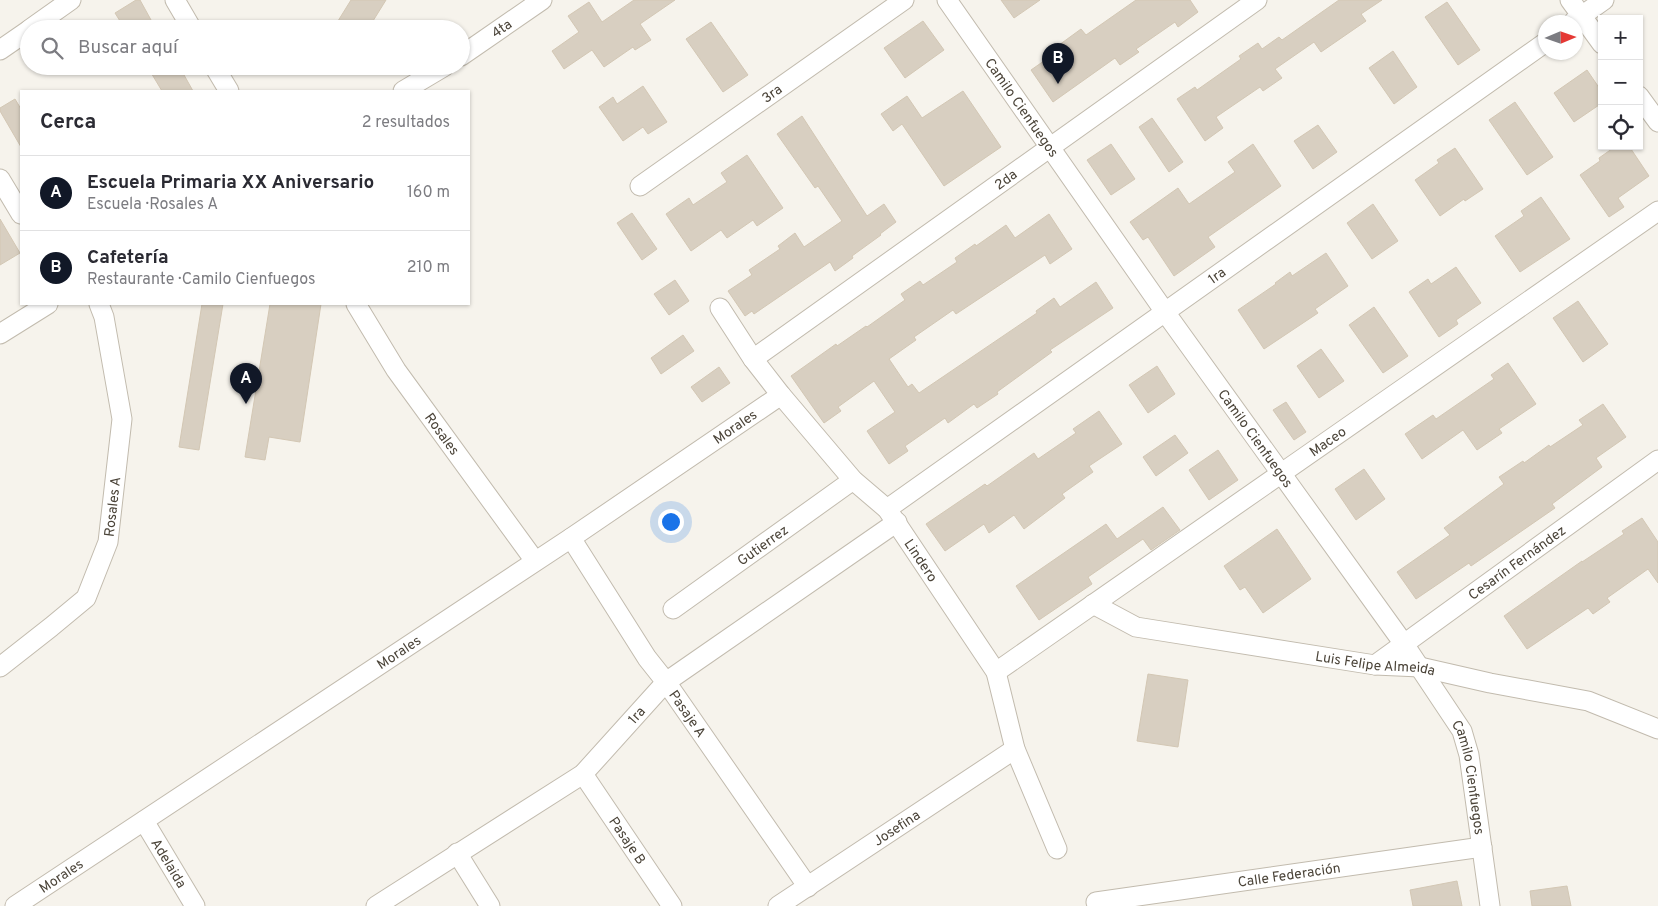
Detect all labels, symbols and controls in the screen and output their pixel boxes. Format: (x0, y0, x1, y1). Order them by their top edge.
north arrow (1538, 15, 1583, 60)
map controls (1598, 15, 1643, 150)
button: + (1598, 15, 1643, 60)
street label: 4ta (489, 16, 516, 42)
search box (20, 20, 470, 75)
icon: search (38, 34, 66, 62)
text: Buscar aquí (78, 36, 178, 60)
pin: B (1042, 43, 1074, 84)
street label: Camilo Cienfuegos (980, 55, 1061, 161)
button: − (1598, 60, 1643, 105)
street label: 3ra (759, 82, 786, 107)
button: locate (1598, 105, 1643, 150)
text: Cerca (40, 109, 96, 136)
text: 2 resultados (362, 113, 450, 133)
street label: 2da (992, 167, 1021, 194)
text: Escuela Primaria XX Aniversario (87, 171, 374, 195)
text: A (50, 183, 62, 203)
text: 160 m (407, 183, 450, 203)
text: Escuela · Rosales A (87, 195, 218, 215)
text: Cafetería (87, 246, 169, 270)
text: B (50, 258, 62, 278)
text: 210 m (407, 258, 450, 278)
street label: 1ra (1205, 265, 1230, 289)
text: Restaurante · Camilo Cienfuegos (87, 270, 315, 290)
pin: A (230, 363, 262, 404)
street label: Camilo Cienfuegos (1213, 387, 1296, 491)
street label: Morales (711, 407, 761, 449)
street label: Rosales (420, 410, 462, 459)
street label: Maceo (1307, 424, 1350, 461)
street label: Rosales A (102, 476, 125, 538)
your location (658, 509, 684, 535)
street label: Gutierrez (734, 522, 792, 570)
street label: Cesarín Fernández (1466, 523, 1570, 605)
street label: Lindero (900, 536, 940, 586)
street label: Morales (374, 633, 425, 674)
street label: Luis Felipe Almeida (1314, 649, 1437, 680)
street label: Pasaje A (664, 688, 709, 741)
street label: 1ra (625, 704, 650, 728)
street label: Camilo Cienfuegos (1447, 717, 1487, 836)
street label: Josefina (871, 807, 924, 850)
street label: Pasaje B (604, 814, 649, 868)
street label: Adelaida (147, 836, 189, 892)
street label: Morales (36, 856, 87, 898)
street label: Calle Federación (1237, 860, 1342, 892)

